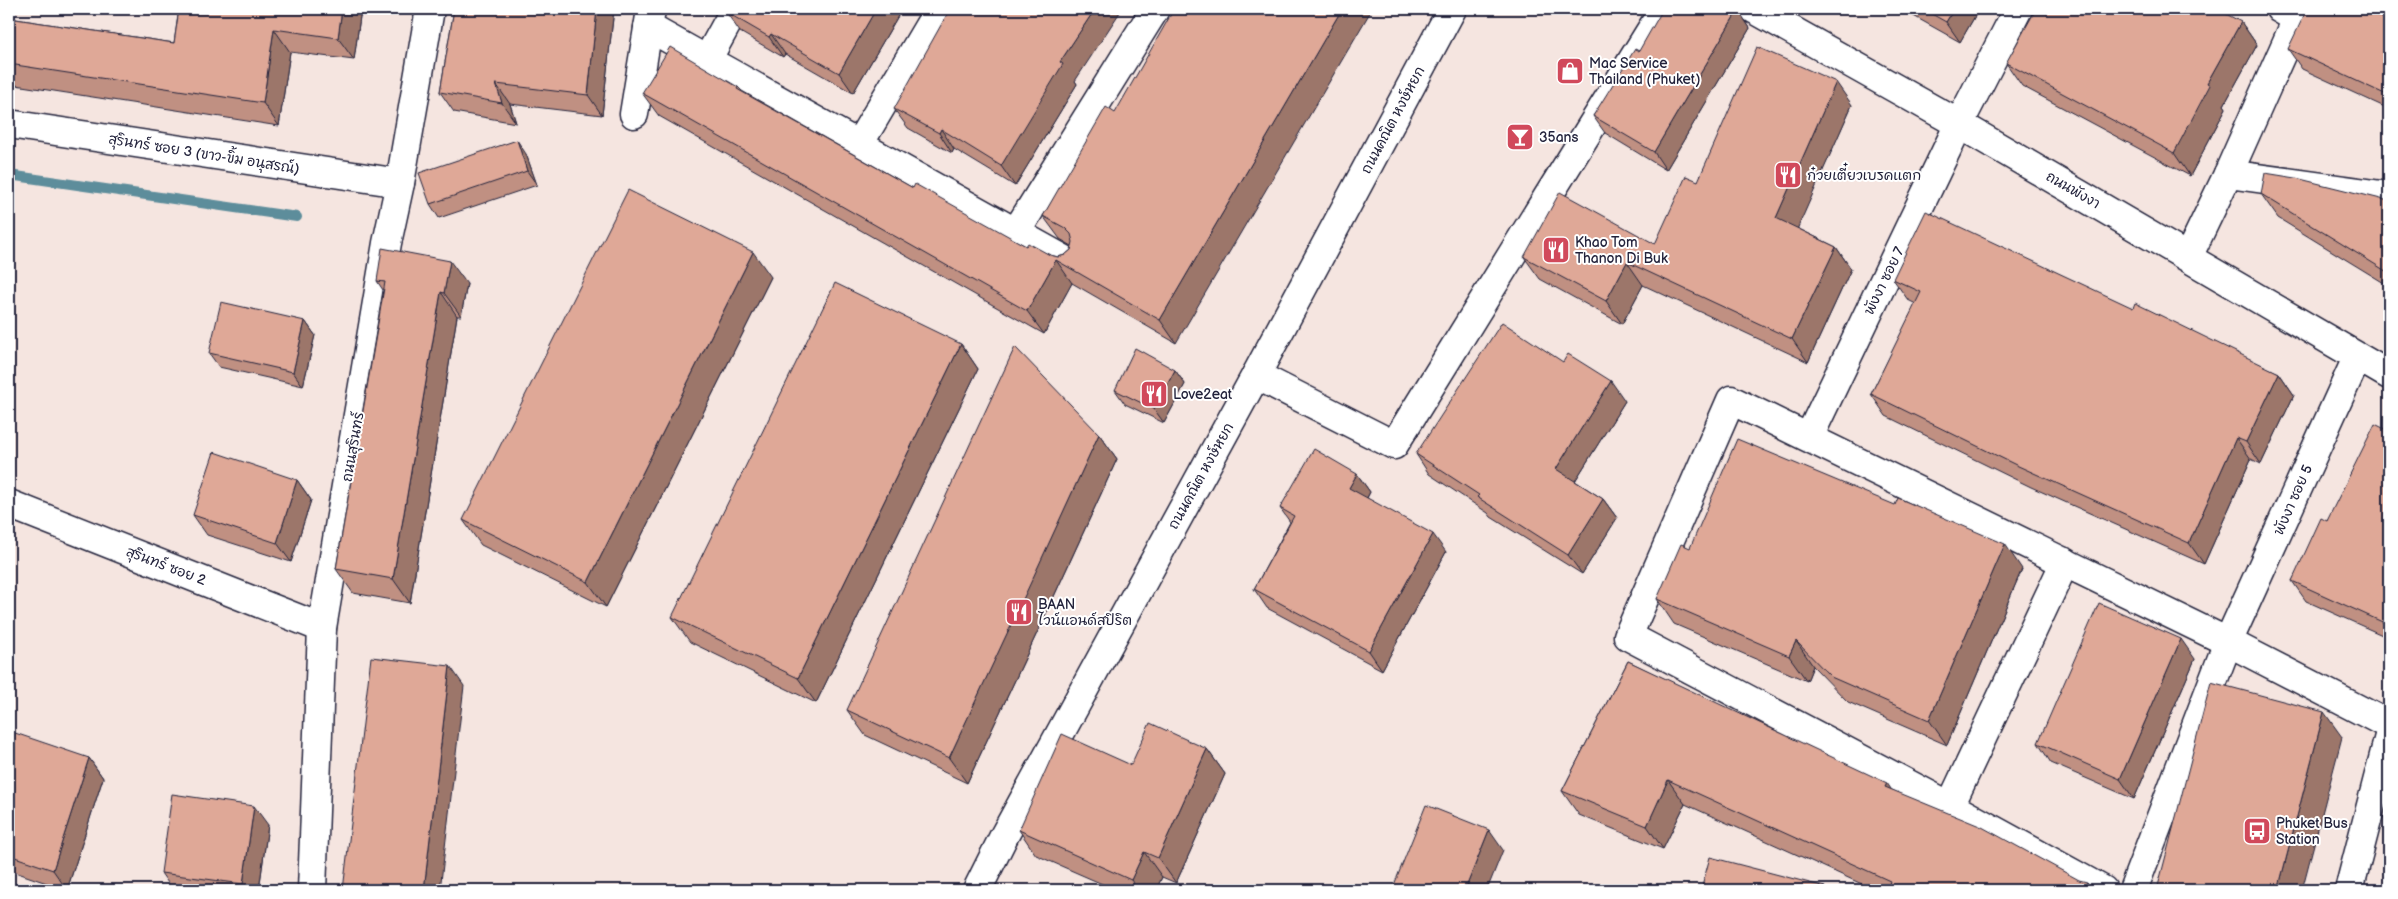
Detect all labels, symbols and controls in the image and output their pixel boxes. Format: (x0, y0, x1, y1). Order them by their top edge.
place label: Mac Service Thailand (Phuket) (1589, 55, 1700, 88)
shop icon: Mac Service Thailand (Phuket) (1555, 56, 1585, 86)
street label: ถนนคณิต หงษ์หยก (1357, 63, 1428, 177)
bar icon: 35ans (1505, 122, 1535, 152)
street label: สุรินทร์ ซอย 3 (ขาว-ขิ้ม อนุสรณ์) (107, 127, 301, 178)
place label: 35ans (1539, 129, 1578, 146)
restaurant icon: ก๋วยเตี๋ยวเบรคแตก (1773, 160, 1803, 190)
place label: ก๋วยเตี๋ยวเบรคแตก (1807, 162, 1921, 184)
street label: ถนนพังงา (2043, 168, 2103, 212)
place label: Khao Tom Thanon Di Buk (1575, 234, 1668, 267)
restaurant icon: Khao Tom Thanon Di Buk (1541, 235, 1571, 265)
street label: พังงา ซอย 7 (1860, 244, 1908, 318)
restaurant icon: Love2eat (1139, 379, 1169, 409)
place label: Love2eat (1173, 386, 1233, 403)
street label: ถนนสุรินทร์ (338, 410, 369, 483)
street label: ถนนคณิต หงษ์หยก (1164, 419, 1237, 532)
street label: พังงา ซอย 5 (2270, 462, 2316, 538)
street label: สุรินทร์ ซอย 2 (123, 542, 209, 590)
place label: BAAN ไวน์แอนด์สปิริต (1037, 596, 1132, 629)
restaurant icon: BAAN ไวน์แอนด์สปิริต (1004, 597, 1034, 627)
place label: Phuket Bus Station (2276, 815, 2348, 848)
bus stop icon: Phuket Bus Station (2242, 816, 2272, 846)

